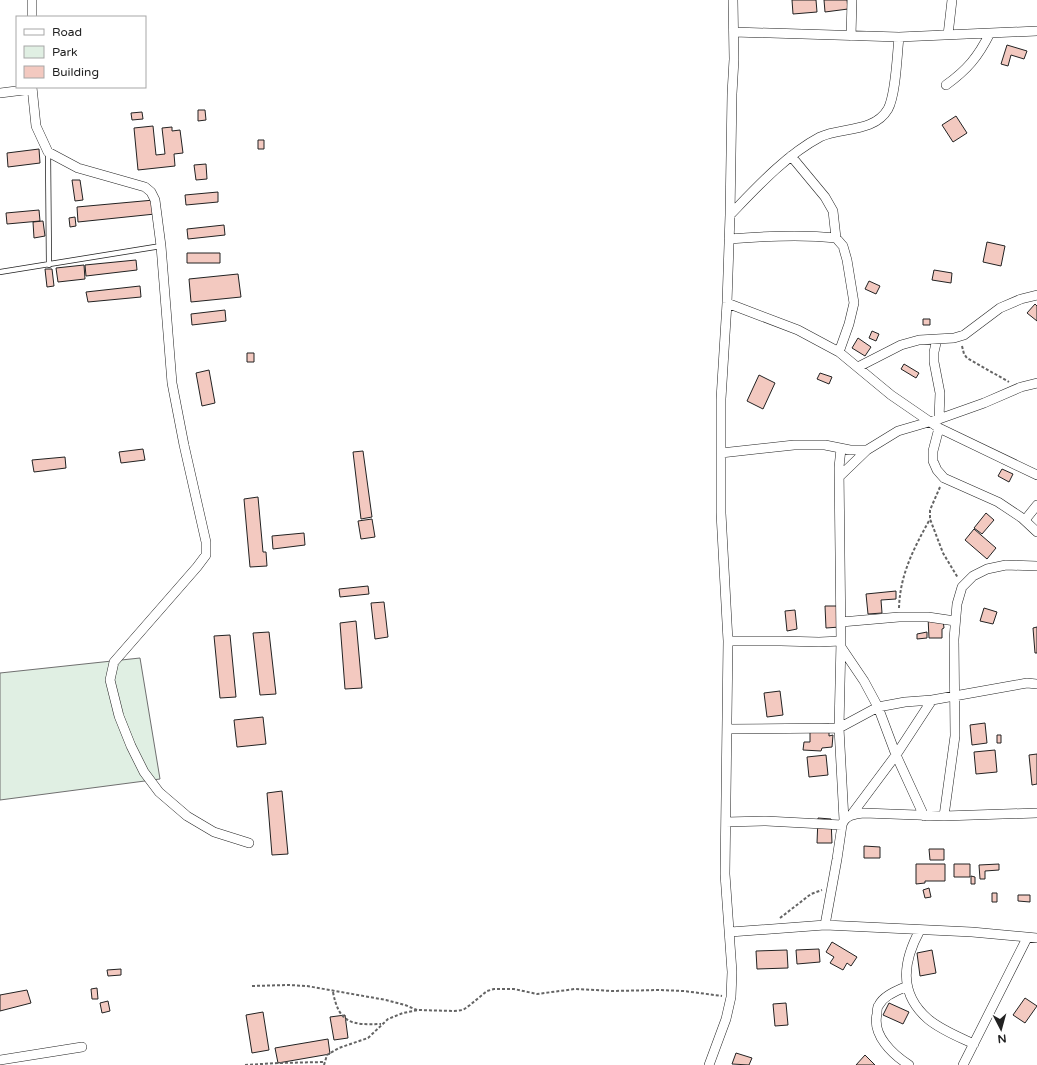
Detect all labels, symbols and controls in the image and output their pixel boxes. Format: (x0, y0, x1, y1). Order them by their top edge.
legend (16, 16, 146, 88)
text: Road (52, 25, 82, 39)
text: Park (52, 45, 78, 59)
text: Building (52, 65, 99, 79)
north arrow (981, 1009, 1021, 1049)
text: N (997, 1032, 1007, 1045)

